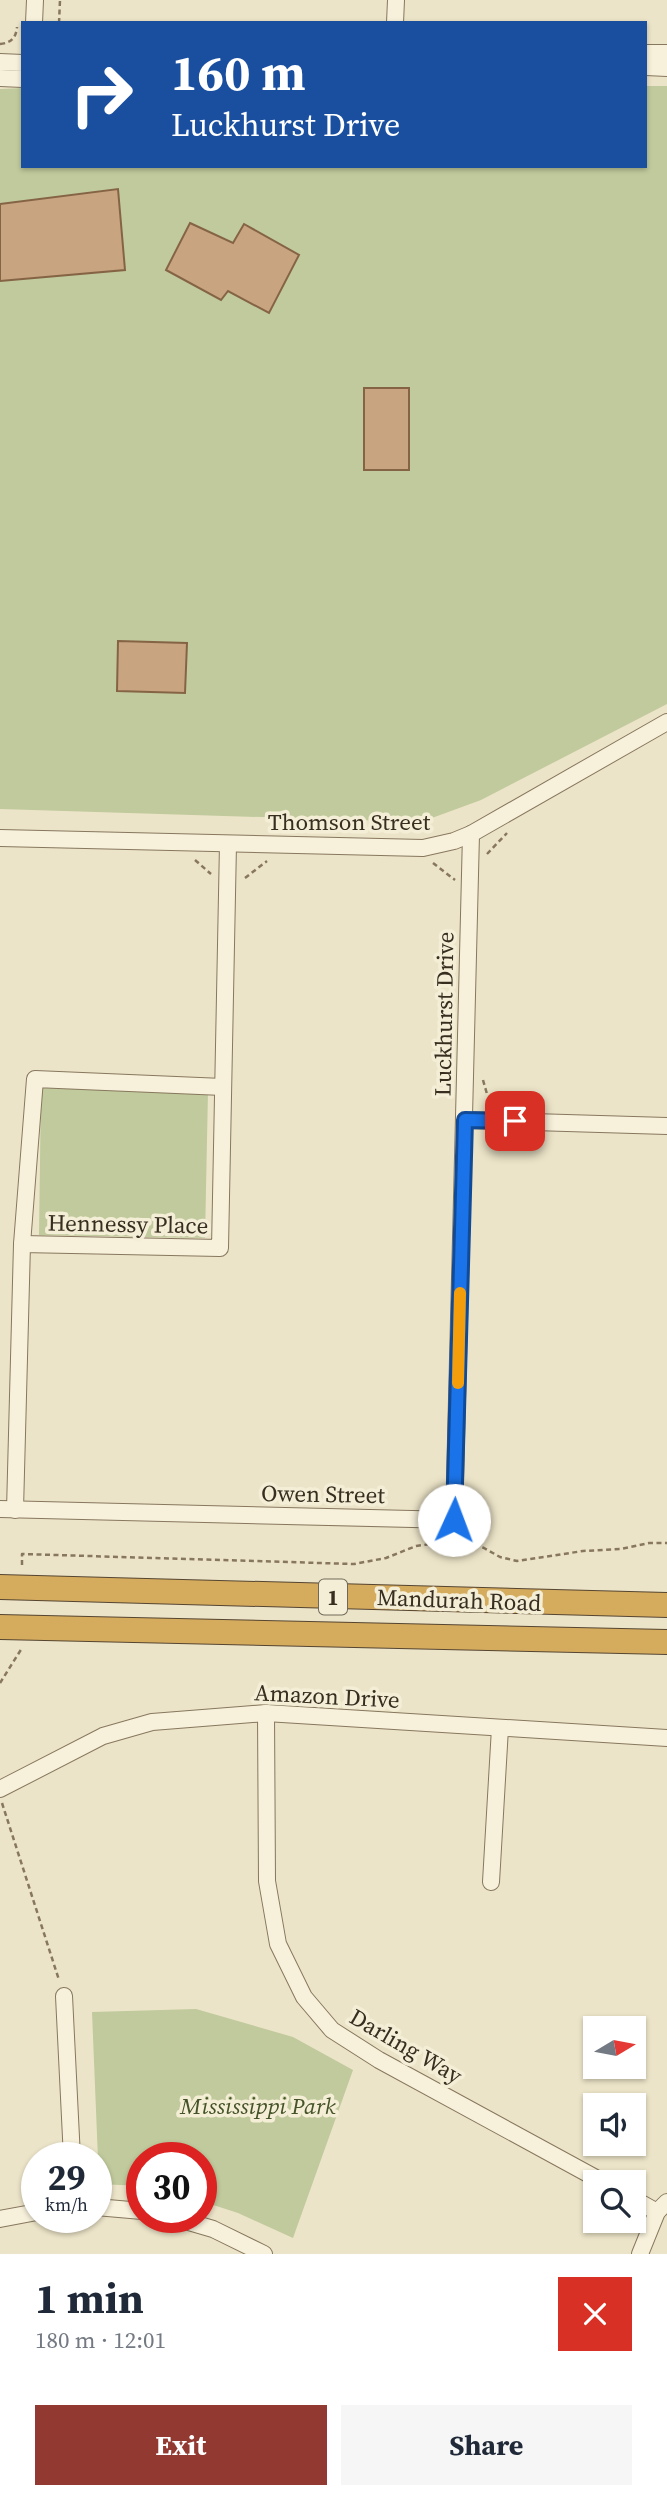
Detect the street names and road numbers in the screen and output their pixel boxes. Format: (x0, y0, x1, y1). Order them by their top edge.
street label: Thomson Street (268, 806, 431, 838)
street label: Luckhurst Drive (427, 931, 461, 1097)
street label: Hennessy Place (47, 1207, 209, 1241)
street label: Owen Street (261, 1477, 386, 1511)
road number: 1 (319, 1580, 347, 1614)
street label: Mandurah Road (376, 1581, 542, 1619)
street label: Amazon Drive (253, 1676, 401, 1716)
street label: Darling Way (344, 2001, 468, 2091)

